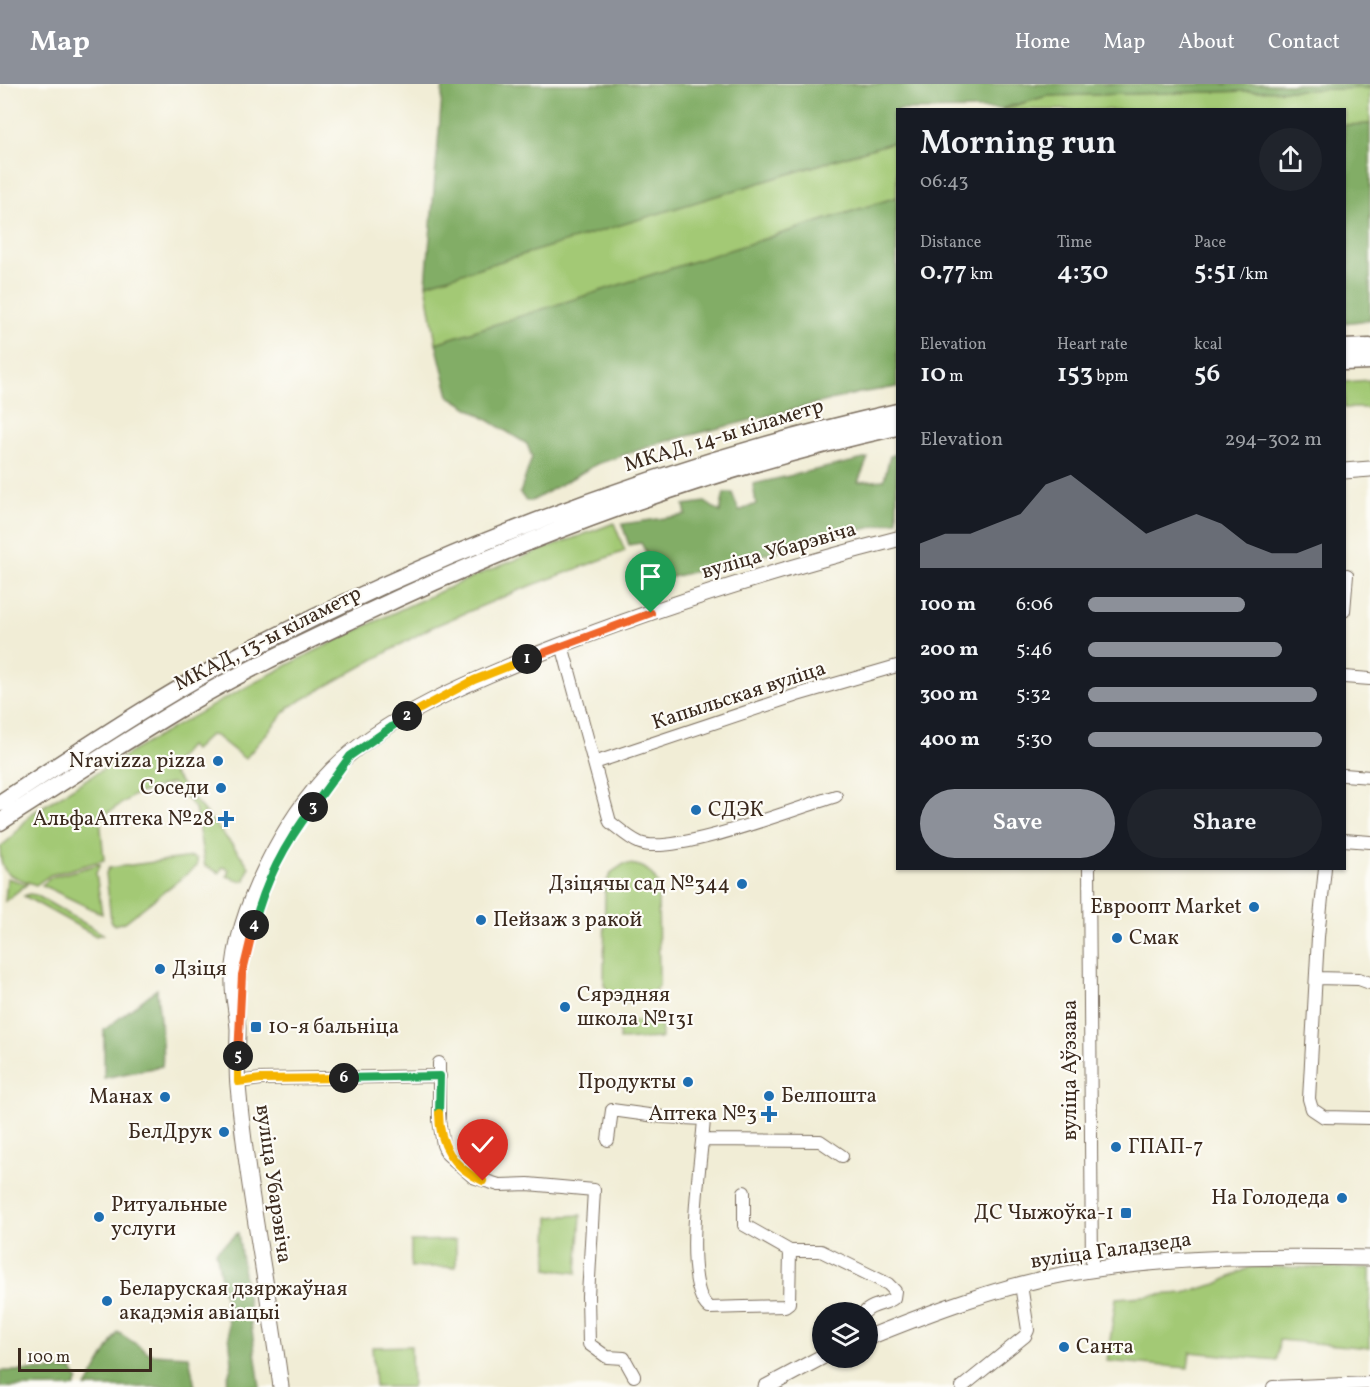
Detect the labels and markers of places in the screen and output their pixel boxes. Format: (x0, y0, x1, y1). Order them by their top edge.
pin (625, 551, 676, 613)
pin: 1 (512, 644, 542, 674)
pin: 2 (392, 701, 422, 731)
place label: Nravizza pizza (69, 747, 206, 776)
marker: Nravizza pizza (211, 754, 225, 768)
place label: Соседи (140, 774, 209, 803)
marker: Соседи (214, 781, 228, 795)
pin: 3 (298, 792, 328, 822)
place label: СДЭК (708, 796, 764, 825)
marker: СДЭК (689, 803, 703, 817)
place label: АльфаАптека №28 (33, 805, 214, 834)
marker: АльфаАптека №28 (219, 812, 233, 826)
place label: Дзіцячы сад №344 (549, 870, 730, 899)
marker: Дзіцячы сад №344 (735, 877, 749, 891)
place label: Евроопт Market (1090, 893, 1242, 922)
marker: Евроопт Market (1247, 900, 1261, 914)
place label: Пейзаж з ракой (493, 906, 642, 935)
pin: 4 (239, 910, 269, 940)
marker: Пейзаж з ракой (474, 913, 488, 927)
place label: Смак (1129, 924, 1179, 953)
marker: Смак (1110, 931, 1124, 945)
place label: Дзіця (172, 955, 227, 984)
marker: Дзіця (153, 962, 167, 976)
place label: Сярэдняя школа №131 (577, 981, 694, 1034)
marker: Сярэдняя школа №131 (558, 1000, 572, 1014)
place label: 10-я бальніца (268, 1013, 399, 1042)
marker: 10-я бальніца (249, 1020, 263, 1034)
pin: 5 (223, 1041, 253, 1071)
pin: 6 (329, 1063, 359, 1093)
place label: Продукты (578, 1068, 676, 1097)
marker: Продукты (681, 1075, 695, 1089)
place label: Белпошта (781, 1082, 877, 1111)
place label: Манах (89, 1083, 153, 1112)
marker: Белпошта (762, 1089, 776, 1103)
marker: Манах (158, 1090, 172, 1104)
place label: Аптека №3 (648, 1100, 757, 1129)
marker: Аптека №3 (762, 1107, 776, 1121)
place label: БелДрук (128, 1118, 212, 1147)
pin (457, 1119, 508, 1181)
marker: БелДрук (217, 1125, 231, 1139)
place label: ГПАП-7 (1128, 1133, 1204, 1162)
marker: ГПАП-7 (1109, 1140, 1123, 1154)
place label: На Голодеда (1211, 1184, 1330, 1213)
place label: Ритуальные услуги (111, 1191, 227, 1244)
marker: На Голодеда (1335, 1191, 1349, 1205)
place label: ДС Чыжоўка-1 (974, 1199, 1114, 1228)
marker: ДС Чыжоўка-1 (1119, 1206, 1133, 1220)
marker: Ритуальные услуги (92, 1210, 106, 1224)
place label: Беларуская дзяржаўная акадэмія авіацыі (119, 1275, 348, 1328)
marker: Беларуская дзяржаўная акадэмія авіацыі (100, 1294, 114, 1308)
place label: Санта (1076, 1333, 1134, 1362)
marker: Санта (1057, 1340, 1071, 1354)

